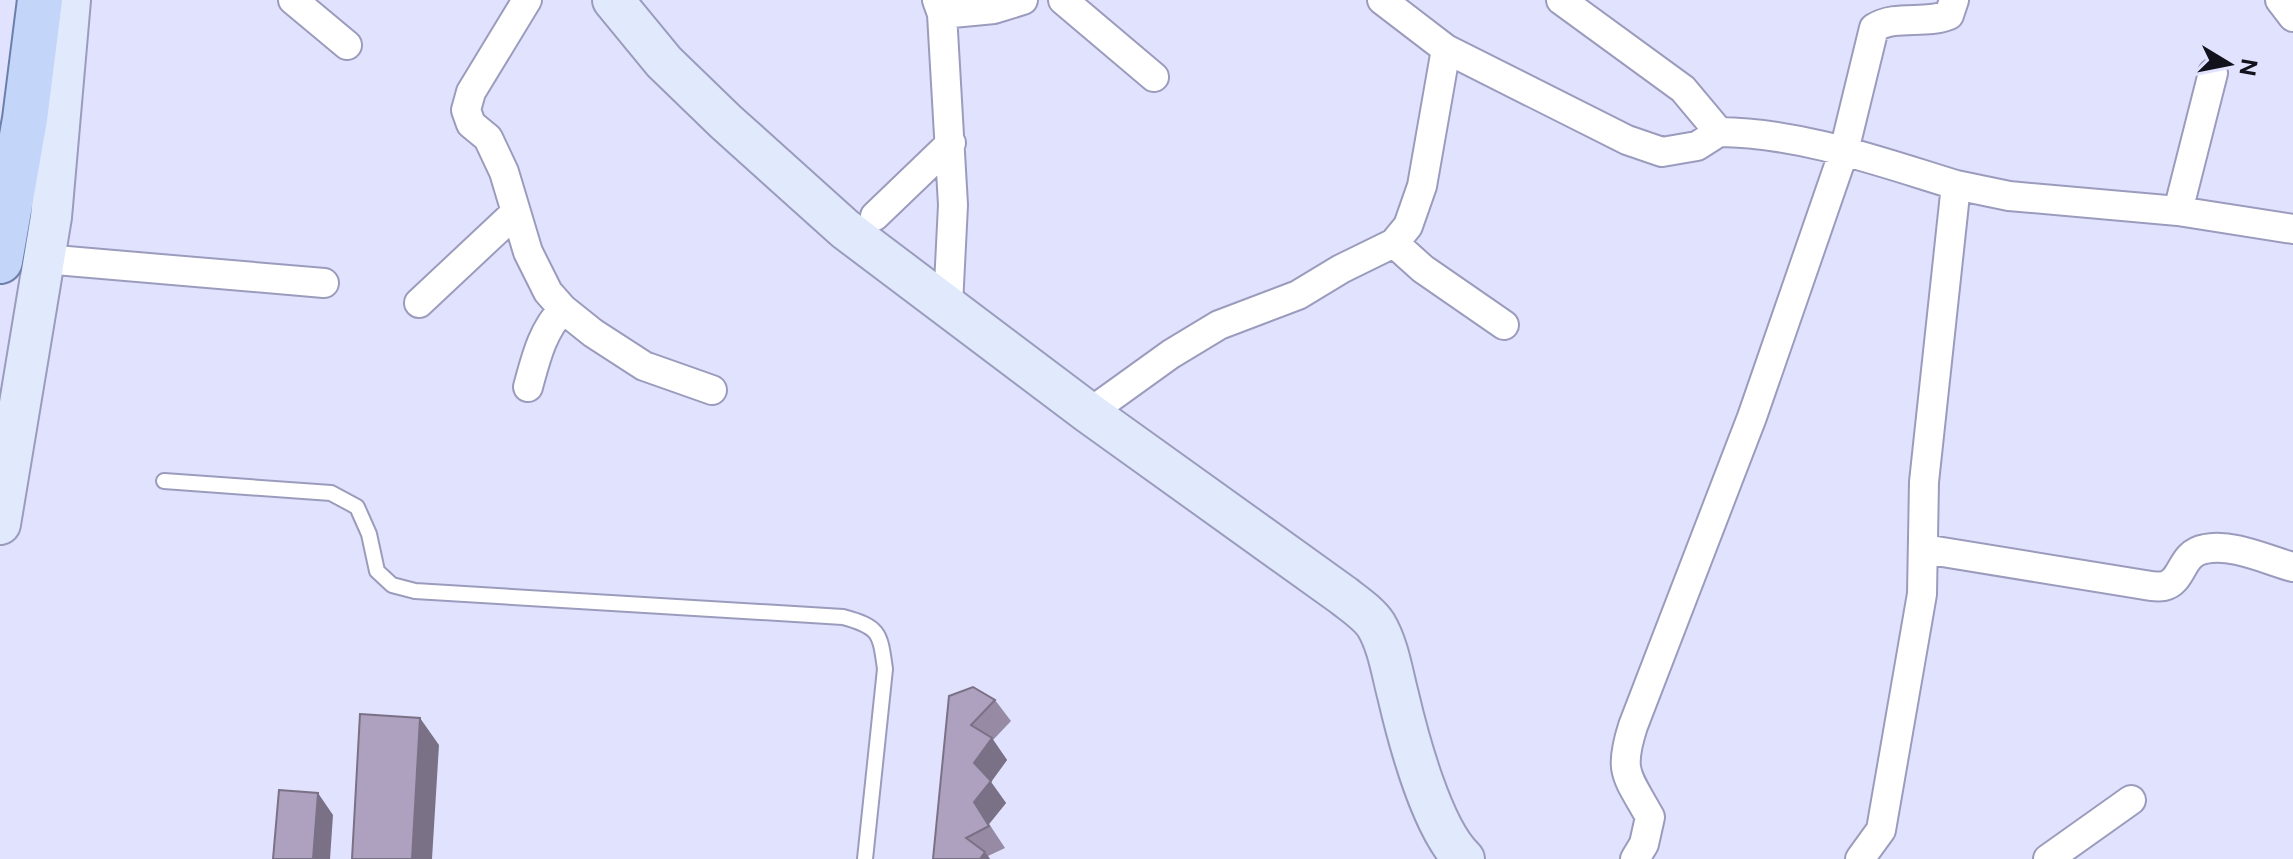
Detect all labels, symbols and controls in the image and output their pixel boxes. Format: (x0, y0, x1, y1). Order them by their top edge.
north arrow (2189, 24, 2269, 104)
text: N (2234, 57, 2263, 78)

